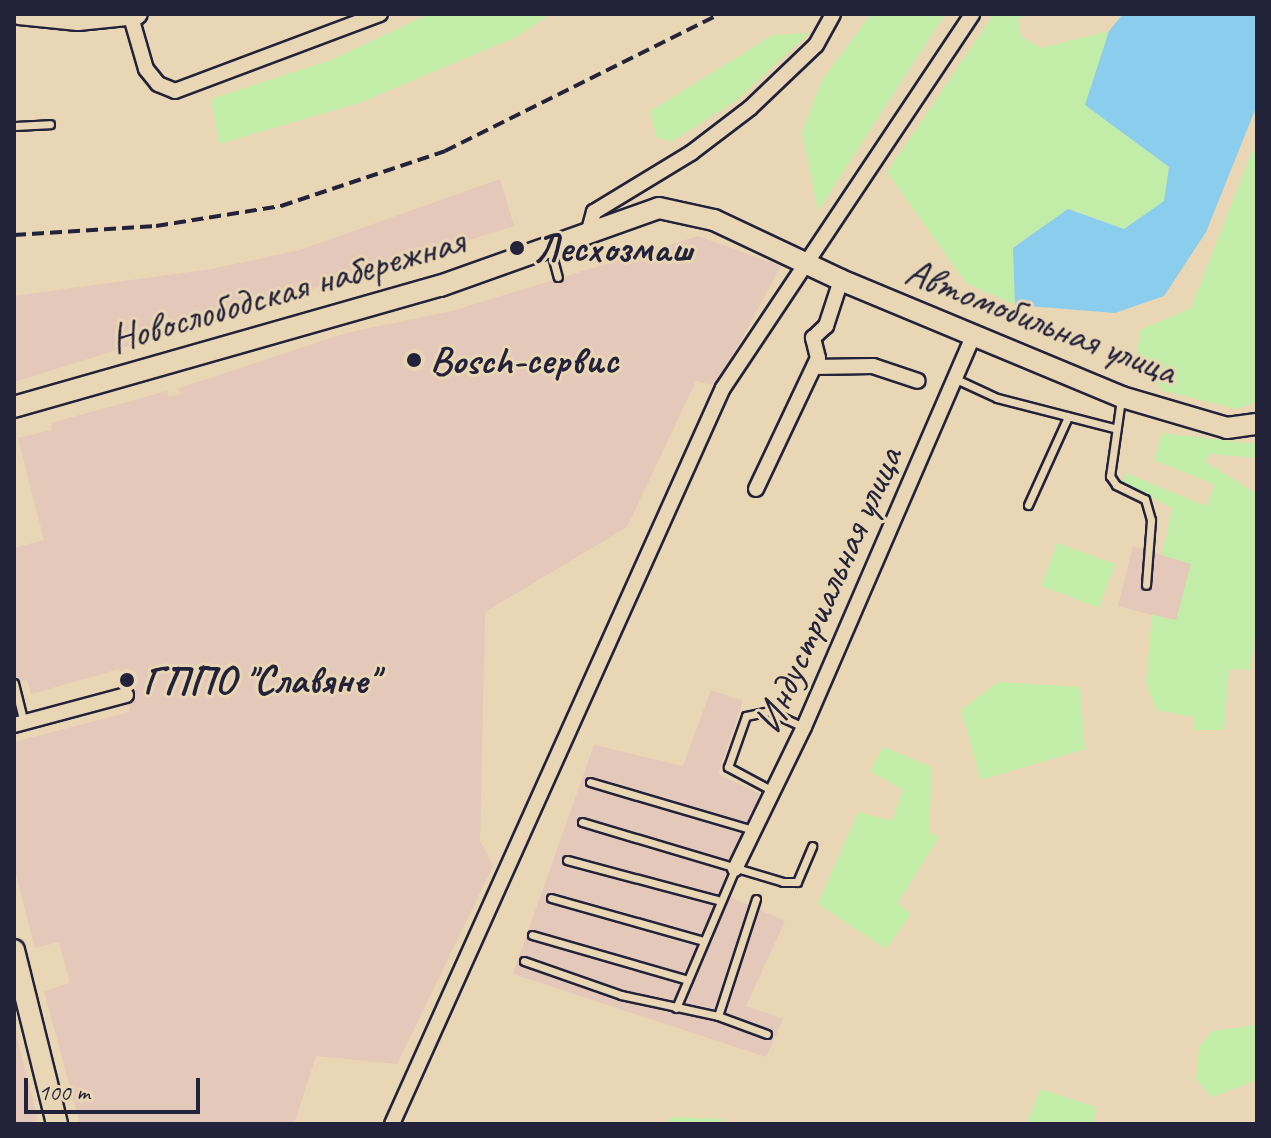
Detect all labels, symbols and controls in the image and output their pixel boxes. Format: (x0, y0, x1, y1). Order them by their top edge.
street label: Новослободская набережная (105, 217, 469, 363)
place label: Лесхозмаш (533, 224, 693, 272)
marker: Лесхозмаш (508, 239, 526, 257)
street label: Автомобильная улица (897, 247, 1185, 395)
place label: Bosch-сервис (430, 336, 618, 384)
marker: Bosch-сервис (405, 351, 423, 369)
street label: Индустриальная улица (743, 438, 913, 742)
place label: ГППО "Славяне" (143, 656, 377, 704)
marker: ГППО "Славяне" (118, 671, 136, 689)
scale bar (28, 1062, 204, 1112)
text: 100 m (38, 1077, 90, 1107)

